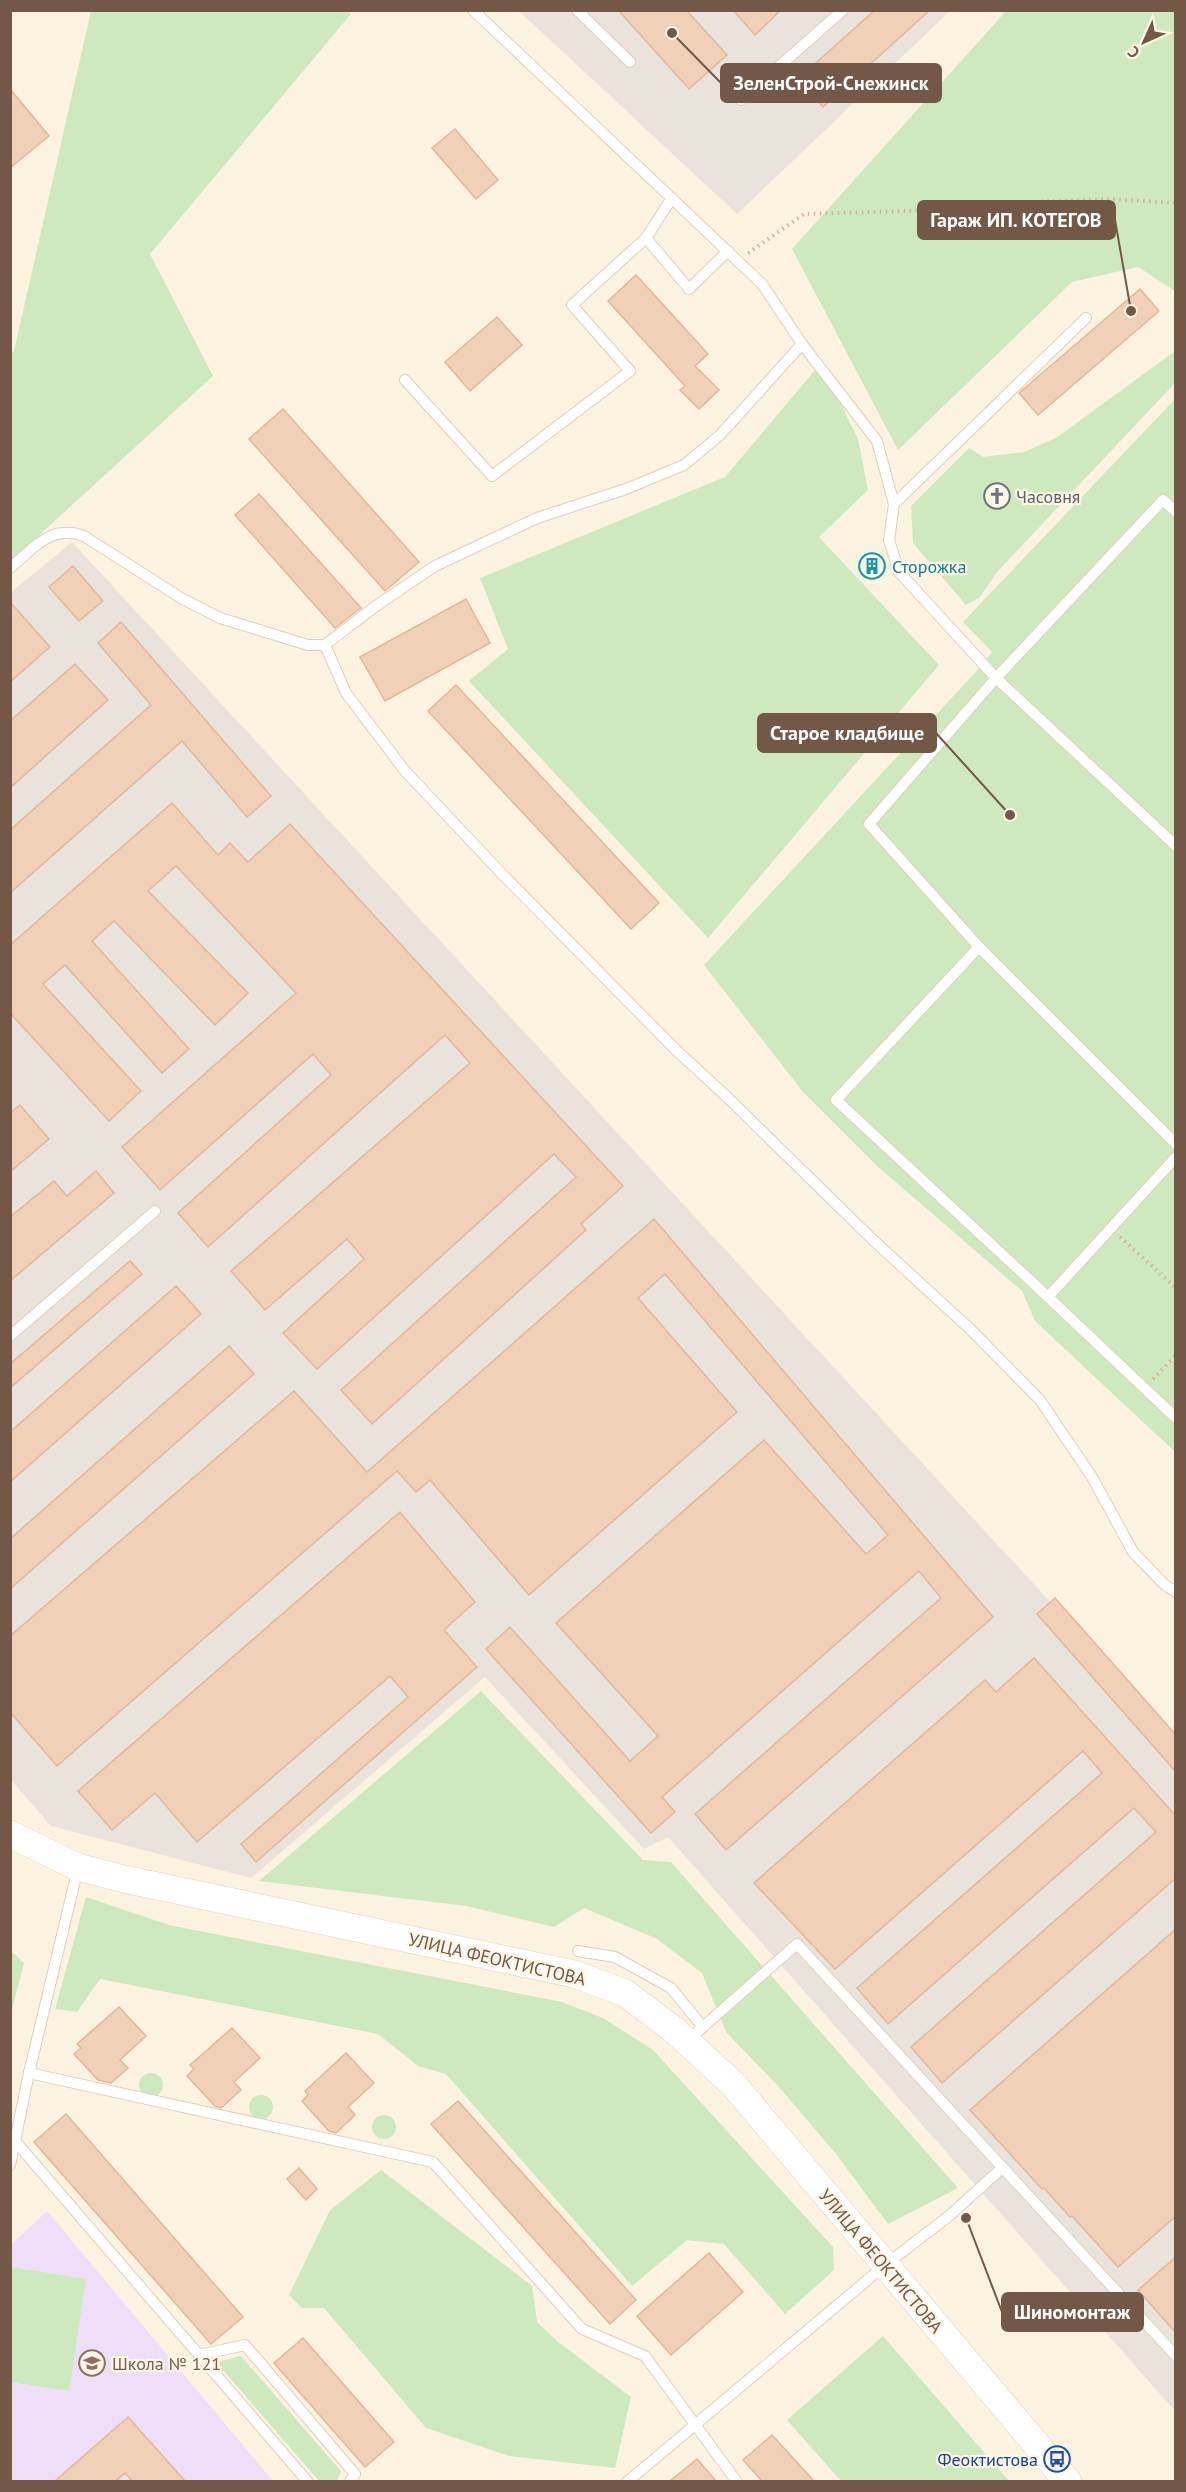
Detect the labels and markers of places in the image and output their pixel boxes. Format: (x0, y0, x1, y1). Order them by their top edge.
callout: ЗеленСтрой-Снежинск (721, 64, 941, 102)
callout: Гараж ИП. КОТЕГОВ (918, 201, 1115, 239)
church icon: Часовня (982, 481, 1012, 511)
place label: Часовня (1016, 485, 1080, 508)
building icon: Сторожка (857, 551, 887, 581)
place label: Сторожка (892, 555, 966, 578)
callout: Старое кладбище (758, 714, 936, 752)
callout: Шиномонтаж (1002, 2293, 1143, 2331)
school or university icon: Школа № 121 (77, 2348, 107, 2378)
place label: Школа № 121 (112, 2352, 221, 2375)
bus stop icon: Феоктистова (1042, 2444, 1072, 2474)
place label: Феоктистова (938, 2448, 1038, 2471)

